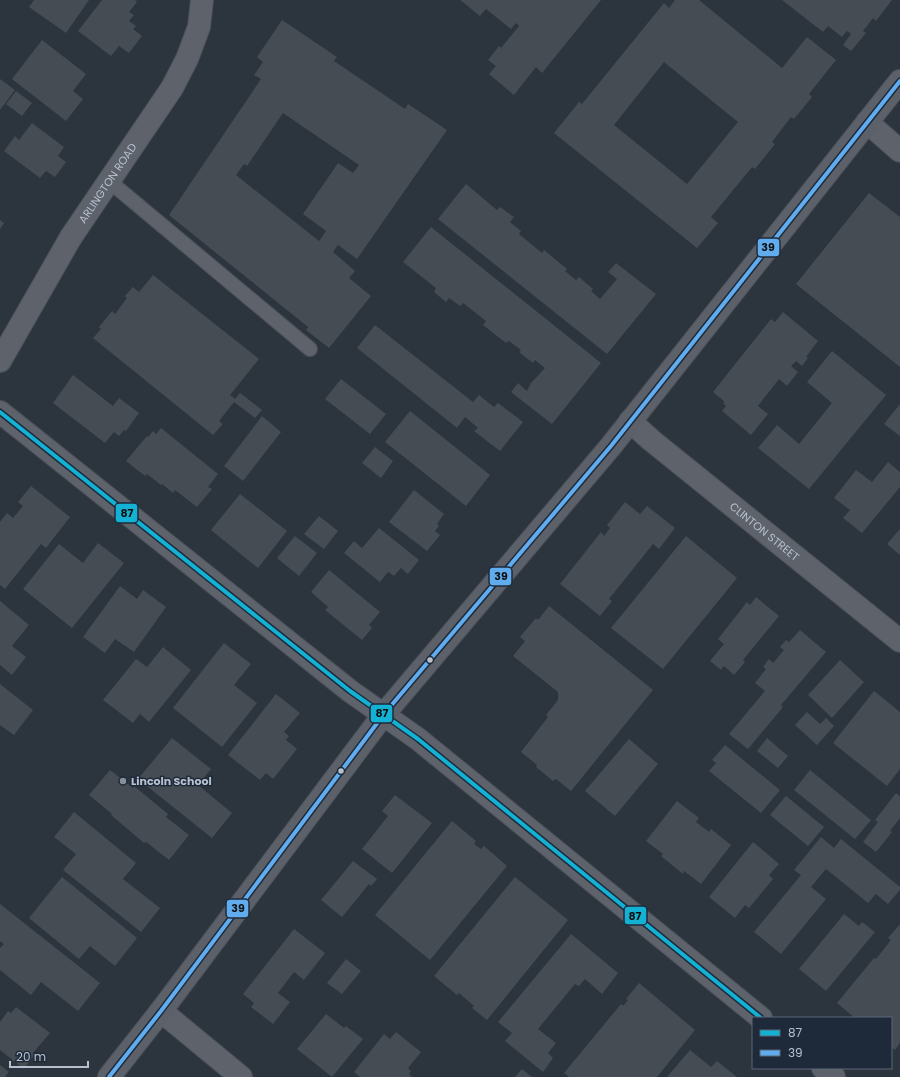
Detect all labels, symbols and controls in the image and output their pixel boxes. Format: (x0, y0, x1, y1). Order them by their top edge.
street label: ARLINGTON ROAD (75, 140, 141, 226)
line badge: 39 (757, 238, 780, 257)
text: 39 (761, 239, 775, 255)
street label: CLINTON STREET (726, 498, 803, 565)
line badge: 87 (115, 503, 138, 523)
text: 87 (120, 505, 134, 521)
line badge: 39 (489, 567, 512, 586)
text: 39 (494, 568, 508, 584)
unlabelled marker (425, 655, 435, 665)
line badge: 87 (370, 704, 393, 723)
text: 87 (375, 705, 389, 721)
unlabelled marker (336, 766, 346, 776)
place label: Lincoln School (131, 773, 212, 789)
marker: Lincoln School (118, 776, 128, 786)
line badge: 39 (226, 899, 249, 918)
text: 39 (231, 900, 245, 916)
line badge: 87 (624, 906, 647, 925)
text: 87 (628, 908, 642, 924)
legend (752, 1017, 892, 1069)
text: 87 (788, 1024, 803, 1041)
scale bar (10, 1043, 88, 1069)
text: 39 (788, 1044, 803, 1061)
text: 20 m (16, 1048, 46, 1065)

